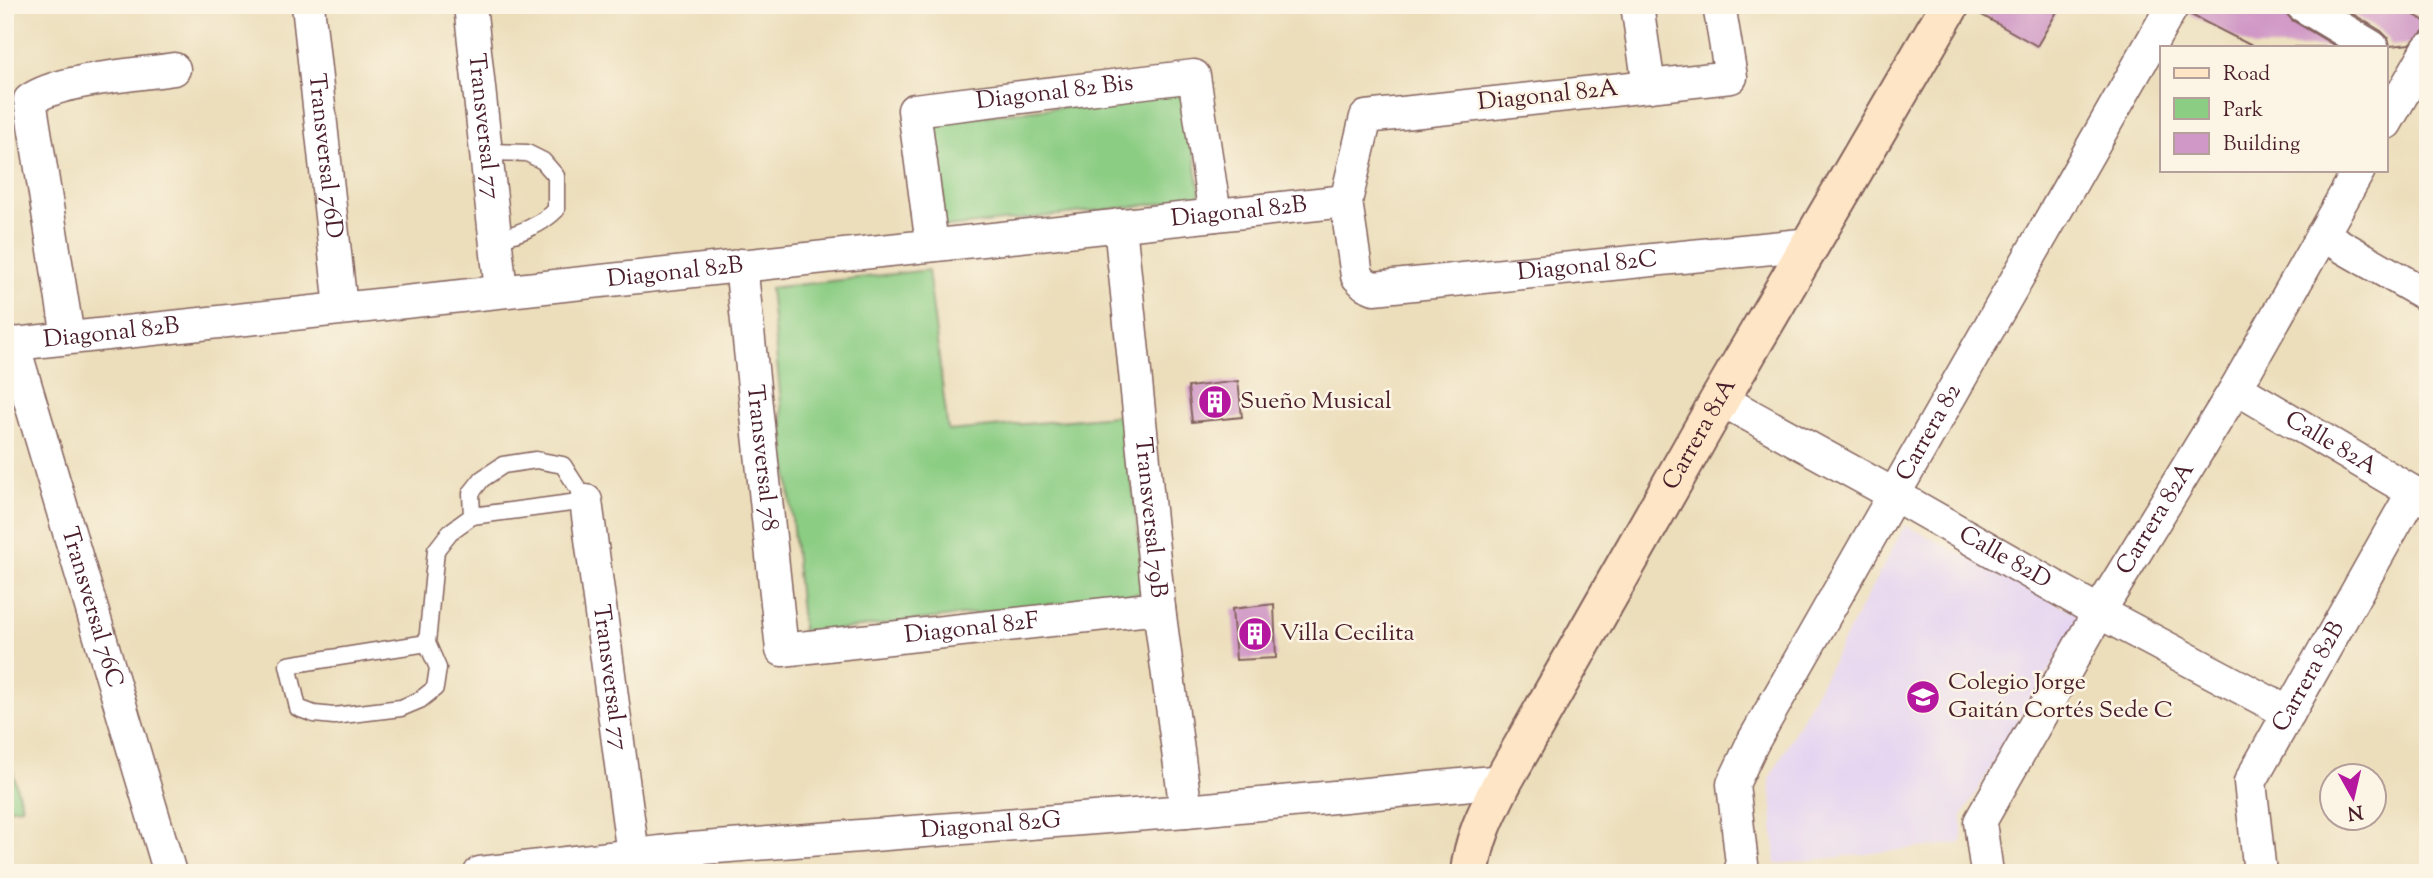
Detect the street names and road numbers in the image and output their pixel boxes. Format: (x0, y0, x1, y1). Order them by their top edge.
street label: Transversal 77 (458, 51, 508, 201)
street label: Diagonal 82 Bis (974, 67, 1135, 119)
street label: Transversal 76D (299, 72, 350, 240)
street label: Diagonal 82A (1476, 72, 1620, 120)
street label: Diagonal 82B (1169, 188, 1309, 237)
street label: Diagonal 82C (1516, 243, 1659, 290)
street label: Diagonal 82B (605, 249, 745, 297)
street label: Diagonal 82B (42, 309, 181, 358)
street label: Carrera 81A (1655, 372, 1746, 497)
street label: Carrera 82 (1888, 378, 1971, 488)
street label: Transversal 78 (737, 383, 786, 533)
street label: Calle 82A (2278, 403, 2384, 485)
street label: Transversal 79B (1125, 436, 1175, 599)
street label: Carrera 82A (2108, 456, 2204, 582)
street label: Calle 82D (1952, 518, 2057, 598)
street label: Transversal 76C (51, 523, 131, 692)
street label: Transversal 77 (583, 602, 636, 753)
street label: Diagonal 82F (903, 605, 1040, 653)
street label: Carrera 82B (2264, 615, 2354, 739)
street label: Diagonal 82G (919, 804, 1062, 848)

